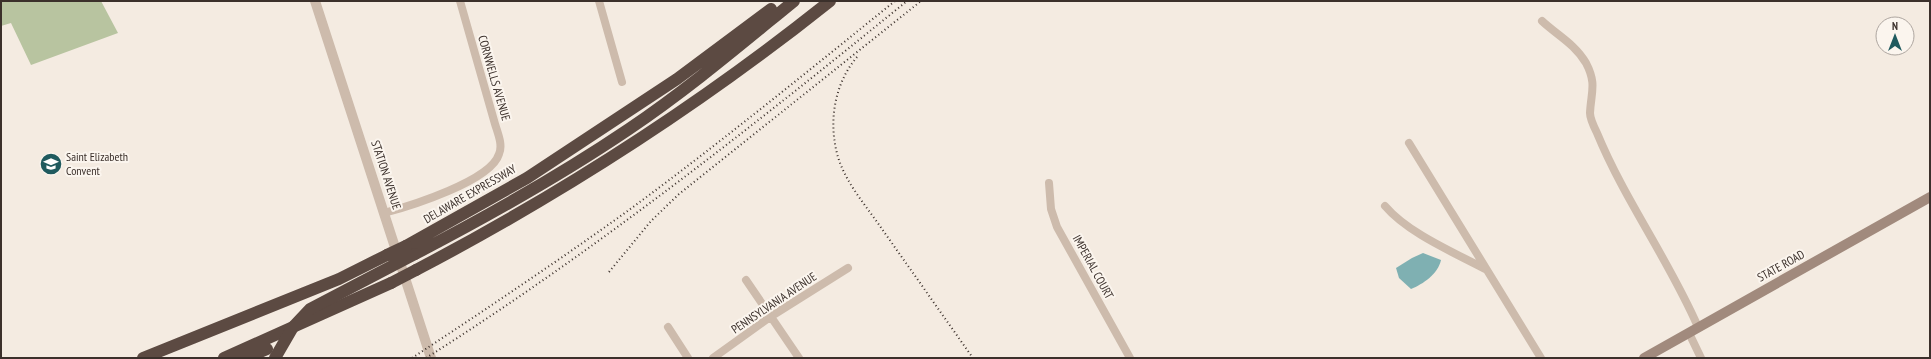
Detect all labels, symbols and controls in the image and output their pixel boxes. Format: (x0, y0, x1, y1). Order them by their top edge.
north arrow (1875, 16, 1915, 56)
text: N (1892, 19, 1898, 33)
street label: CORNWELLS AVENUE (475, 33, 514, 122)
street label: STATION AVENUE (368, 138, 405, 211)
place label: Saint Elizabeth Convent (66, 149, 128, 178)
school or university icon: Saint Elizabeth Convent (38, 151, 64, 177)
street label: DELAWARE EXPRESSWAY (421, 161, 519, 226)
street label: IMPERIAL COURT (1070, 232, 1118, 302)
street label: STATE ROAD (1755, 246, 1807, 285)
street label: PENNSYLVANIA AVENUE (728, 269, 819, 337)

